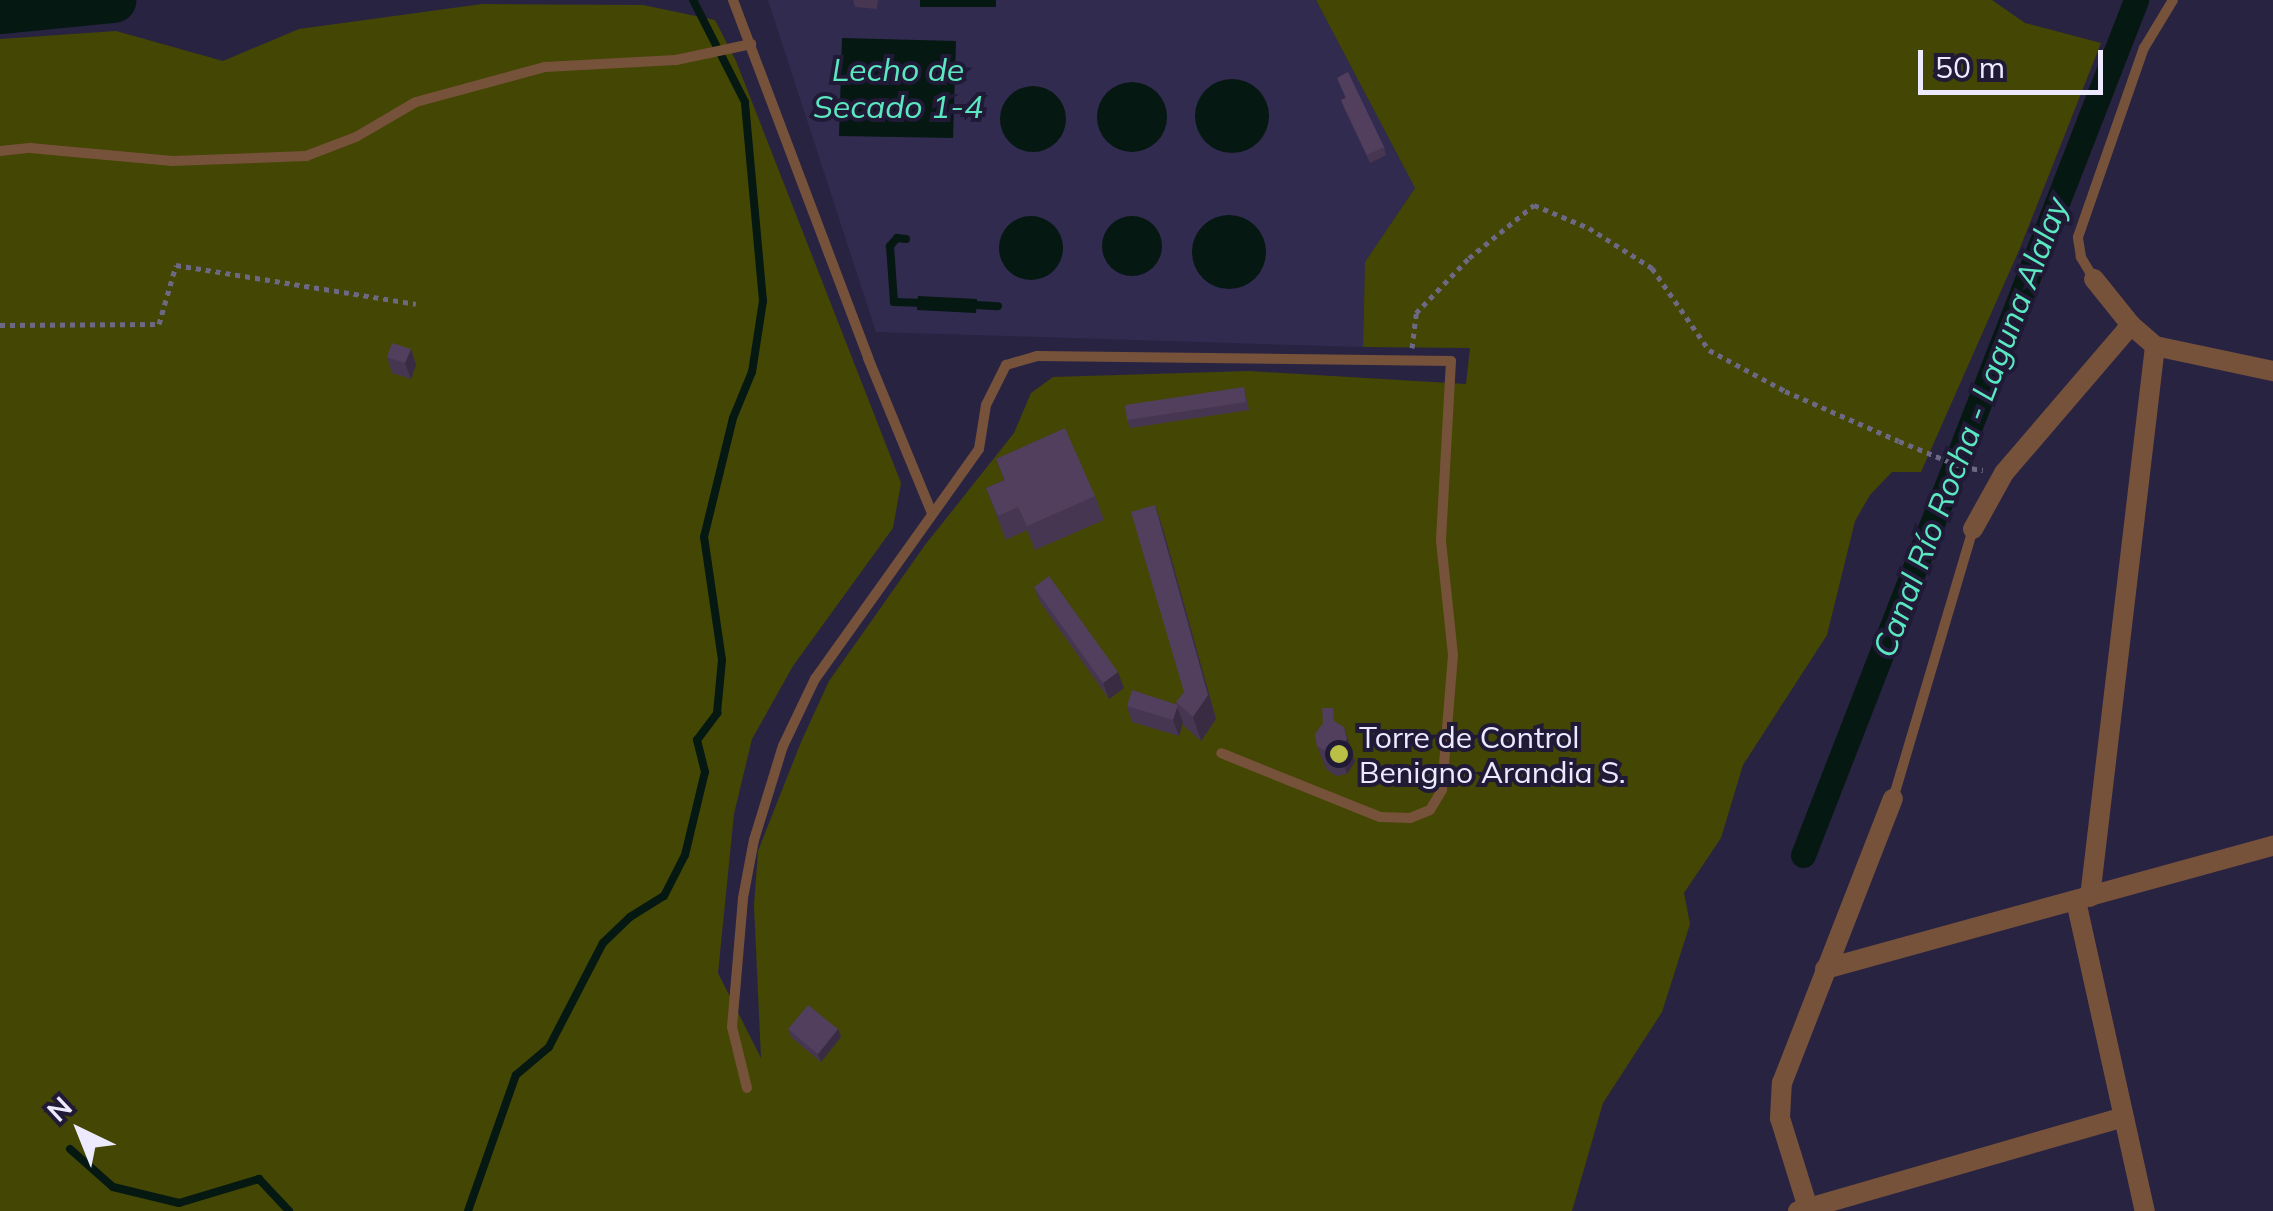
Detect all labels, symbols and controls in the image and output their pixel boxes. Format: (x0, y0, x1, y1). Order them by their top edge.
scale bar (1923, 30, 2108, 92)
text: 50 m (1935, 48, 2005, 86)
water label: Lecho de Secado 1-4 (813, 51, 983, 126)
water label: Canal Río Rocha - Laguna Alalay (1864, 191, 2076, 663)
place label: Torre de Control Benigno Arandia S. (1359, 719, 1626, 790)
marker: Torre de Control Benigno Arandia S. (1328, 743, 1350, 765)
north arrow (30, 1081, 130, 1181)
text: N (40, 1089, 79, 1129)

